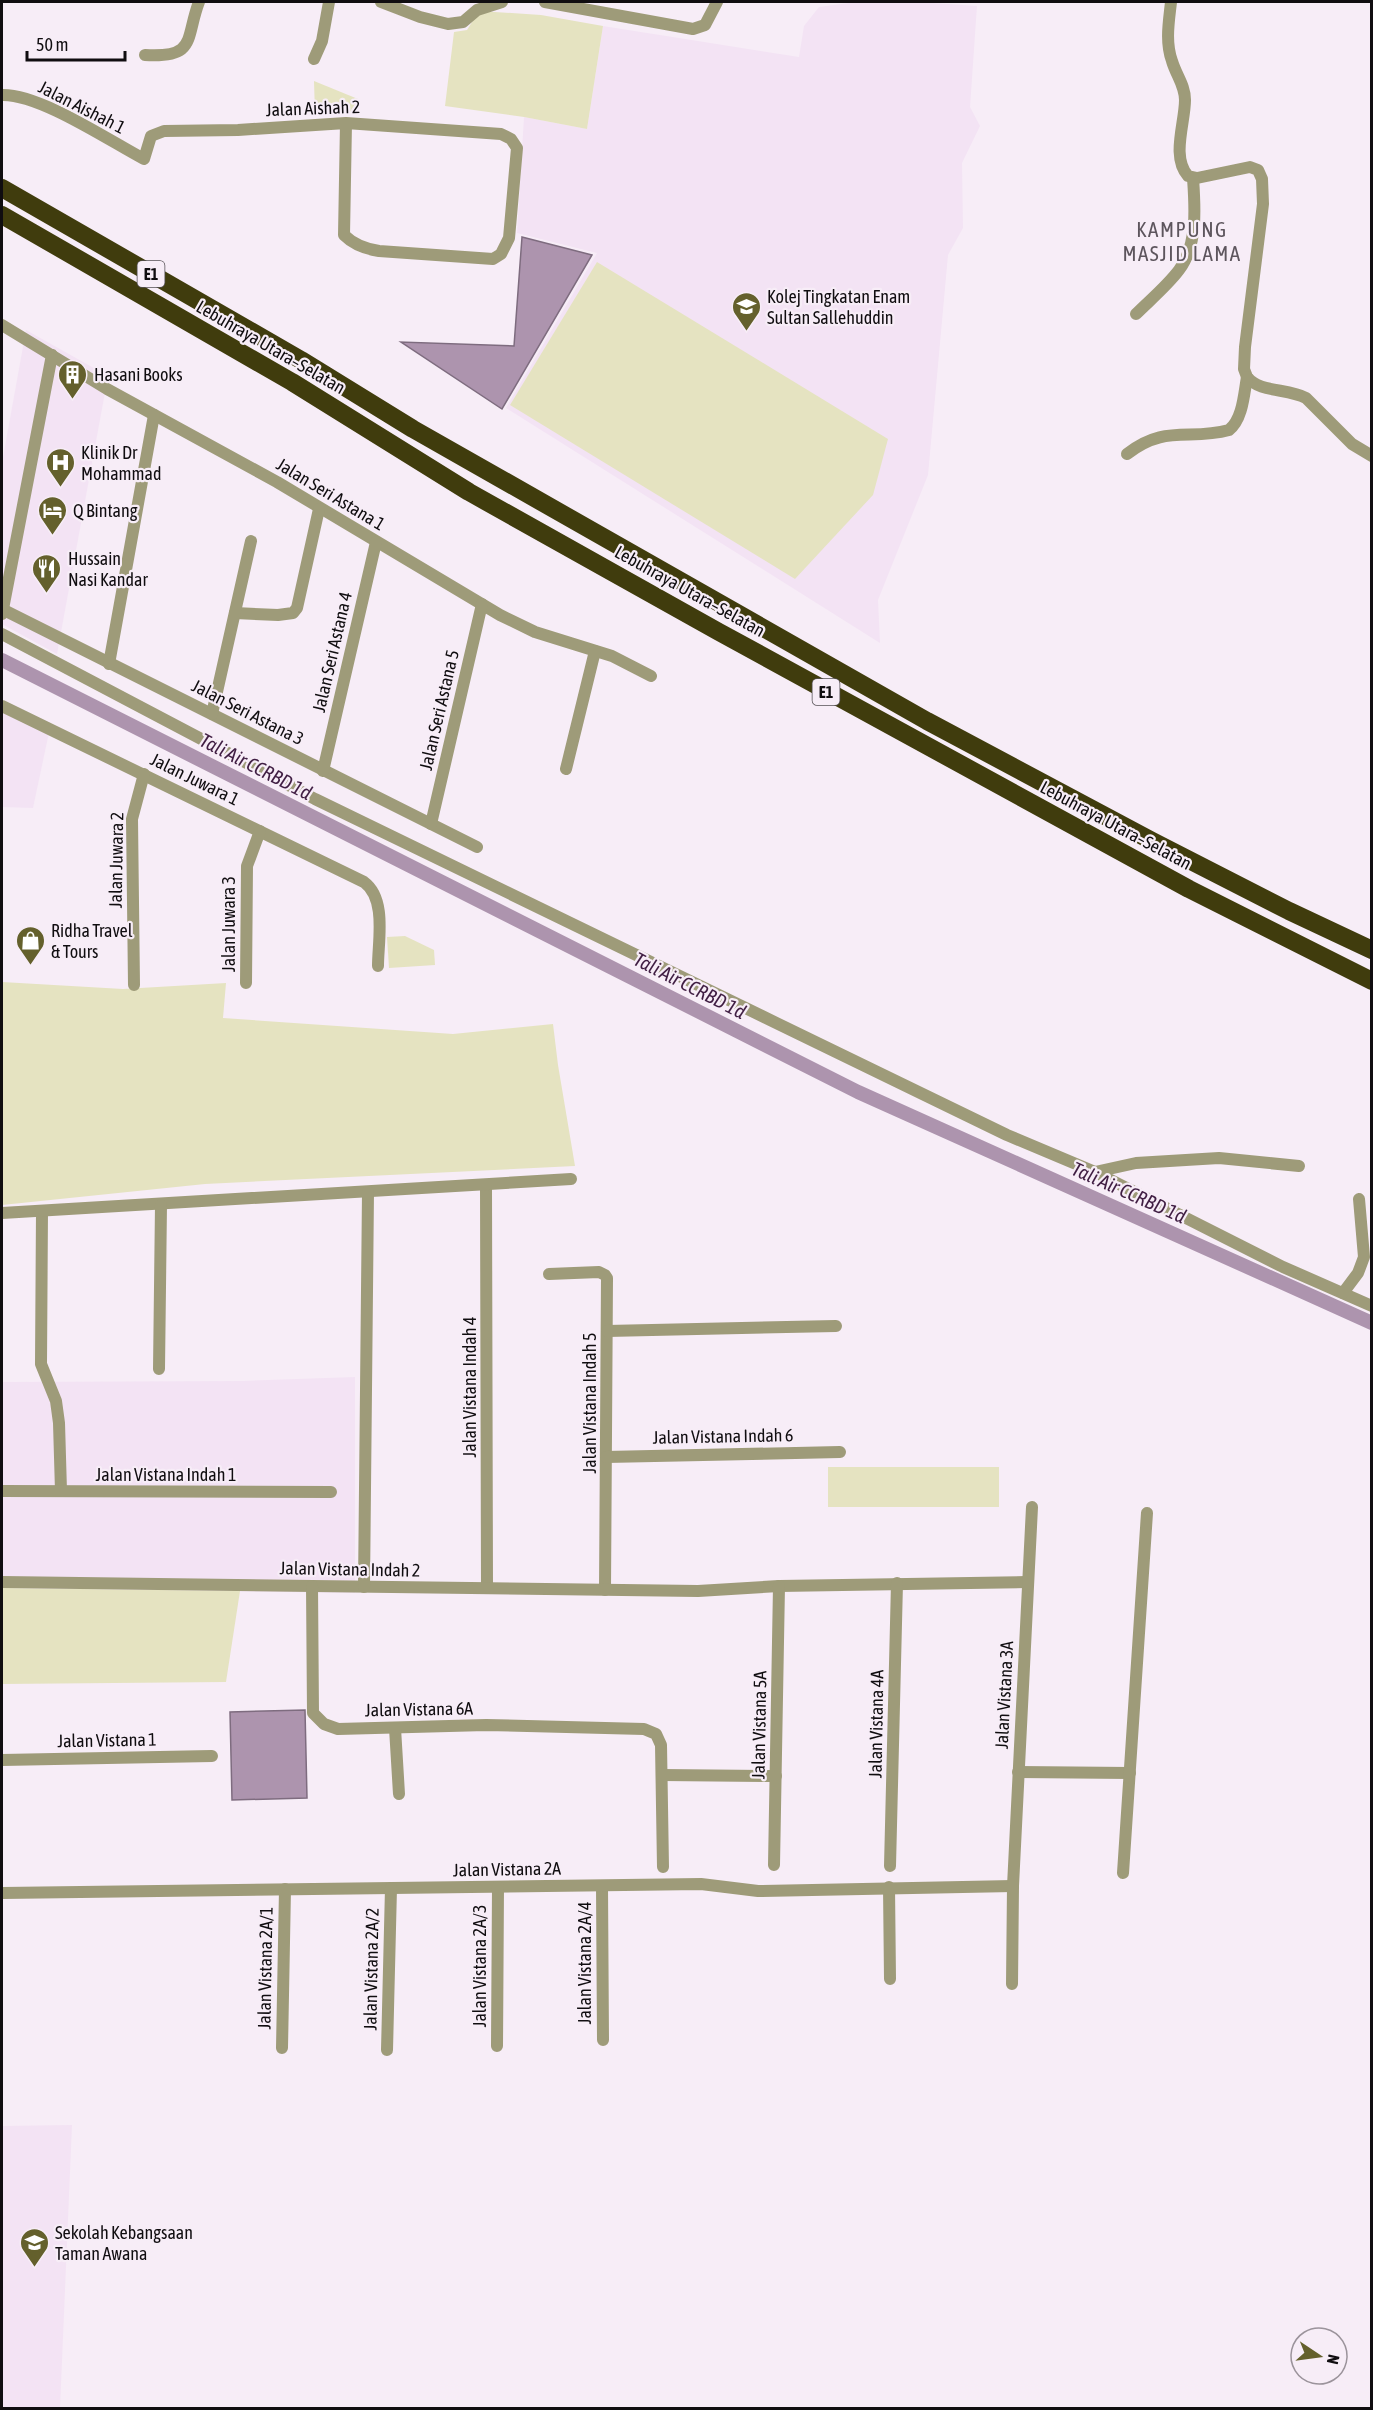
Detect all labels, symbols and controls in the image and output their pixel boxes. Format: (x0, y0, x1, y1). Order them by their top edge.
scale bar (27, 24, 124, 62)
text: 50 m (36, 34, 68, 55)
street label: Jalan Aishah 1 (35, 76, 129, 138)
street label: Jalan Aishah 2 (265, 96, 361, 120)
district label: KAMPUNG MASJID LAMA (1122, 217, 1242, 265)
road number: E1 (138, 261, 164, 287)
place label: Kolej Tingkatan Enam Sultan Sallehuddin (767, 286, 910, 328)
school or university icon: Kolej Tingkatan Enam Sultan Sallehuddin (730, 290, 762, 332)
street label: Lebuhraya Utara–Selatan (193, 296, 349, 398)
building icon: Hasani Books (57, 358, 89, 400)
place label: Hasani Books (94, 364, 183, 385)
place label: Klinik Dr Mohammad (81, 442, 161, 484)
hospital icon: Klinik Dr Mohammad (44, 446, 76, 488)
street label: Jalan Seri Astana 1 (273, 453, 389, 535)
hotel icon: Q Bintang (36, 494, 68, 536)
place label: Q Bintang (73, 500, 138, 521)
street label: Lebuhraya Utara–Selatan (611, 541, 769, 641)
place label: Hussain Nasi Kandar (68, 548, 148, 590)
restaurant icon: Hussain Nasi Kandar (31, 552, 63, 594)
street label: Jalan Seri Astana 4 (308, 590, 356, 714)
street label: Jalan Seri Astana 5 (415, 648, 463, 772)
street label: Jalan Seri Astana 3 (188, 675, 308, 749)
road number: E1 (812, 679, 840, 705)
water label: Tali Air CCRBD 1d (196, 728, 316, 804)
street label: Jalan Juwara 1 (147, 748, 243, 810)
street label: Lebuhraya Utara–Selatan (1037, 776, 1195, 874)
street label: Jalan Juwara 2 (105, 812, 127, 908)
street label: Jalan Juwara 3 (218, 876, 239, 972)
place label: Ridha Travel & Tours (51, 920, 133, 962)
shop icon: Ridha Travel & Tours (14, 924, 46, 966)
water label: Tali Air CCRBD 1d (630, 947, 750, 1023)
water label: Tali Air CCRBD 1d (1068, 1157, 1190, 1228)
street label: Jalan Vistana Indah 4 (459, 1317, 480, 1457)
street label: Jalan Vistana Indah 5 (579, 1333, 600, 1473)
street label: Jalan Vistana Indah 6 (652, 1424, 794, 1448)
street label: Jalan Vistana Indah 1 (96, 1464, 236, 1485)
street label: Jalan Vistana Indah 2 (279, 1557, 421, 1581)
street label: Jalan Vistana 3A (991, 1640, 1017, 1750)
street label: Jalan Vistana 4A (865, 1670, 887, 1778)
street label: Jalan Vistana 5A (748, 1671, 770, 1779)
street label: Jalan Vistana 6A (365, 1698, 473, 1720)
street label: Jalan Vistana 1 (57, 1729, 157, 1751)
street label: Jalan Vistana 2A (453, 1858, 561, 1880)
street label: Jalan Vistana 2A/4 (574, 1902, 595, 2024)
street label: Jalan Vistana 2A/3 (469, 1905, 490, 2027)
street label: Jalan Vistana 2A/1 (253, 1906, 277, 2030)
street label: Jalan Vistana 2A/2 (359, 1907, 383, 2031)
place label: Sekolah Kebangsaan Taman Awana (55, 2222, 193, 2264)
school or university icon: Sekolah Kebangsaan Taman Awana (18, 2226, 50, 2268)
north arrow (1289, 2326, 1349, 2386)
text: N (1324, 2353, 1343, 2366)

